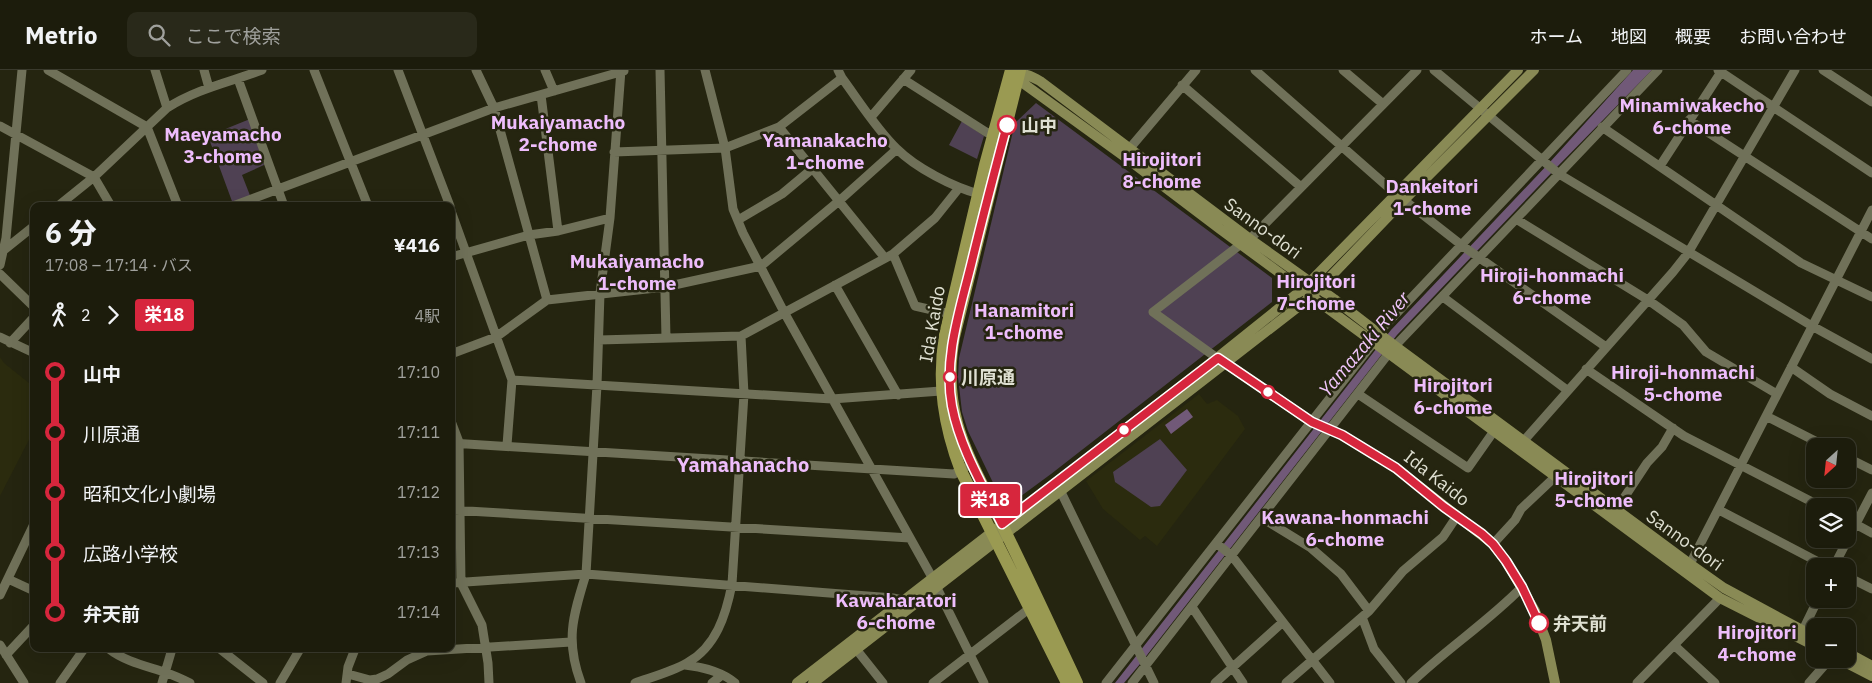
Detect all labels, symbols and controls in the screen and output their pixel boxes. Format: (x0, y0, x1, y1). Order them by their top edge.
search box (127, 12, 477, 57)
text: Metrio (25, 19, 97, 51)
icon: search (145, 21, 173, 49)
text: ここで検索 (185, 24, 280, 48)
text: ホーム (1530, 25, 1583, 48)
text: 地図 (1611, 25, 1647, 48)
text: 概要 (1675, 25, 1711, 48)
text: お問い合わせ (1739, 25, 1847, 48)
district label: Minamiwakecho 6-chome (1619, 93, 1765, 139)
district label: Mukaiyamacho 2-chome (491, 110, 626, 156)
place label: 山中 (1021, 114, 1057, 137)
marker: 山中 (997, 115, 1017, 135)
district label: Maeyamacho 3-chome (164, 122, 282, 168)
district label: Yamanakacho 1-chome (762, 128, 888, 174)
district label: Hirojitori 8-chome (1122, 147, 1202, 193)
district label: Dankeitori 1-chome (1386, 174, 1478, 220)
street label: Sanno-dori (1220, 192, 1306, 264)
text: 6 分 (45, 214, 96, 251)
text: ¥416 (393, 233, 440, 257)
district label: Mukaiyamacho 1-chome (570, 249, 705, 295)
text: 17:08 – 17:14 · バス (45, 255, 193, 275)
district label: Hiroji-honmachi 6-chome (1480, 263, 1624, 309)
district label: Hirojitori 7-chome (1276, 269, 1356, 315)
street label: Ida Kaido (914, 284, 950, 364)
water label: Yamazaki River (1313, 286, 1416, 401)
district label: Hanamitori 1-chome (974, 298, 1074, 344)
icon: walk (45, 301, 73, 329)
icon: forward (99, 301, 127, 329)
text: 栄18 (145, 303, 184, 326)
text: 2 (81, 305, 91, 325)
text: 4駅 (414, 306, 440, 326)
district label: Hiroji-honmachi 5-chome (1611, 360, 1755, 406)
text: 山中 (83, 362, 121, 386)
text: 17:10 (397, 362, 440, 382)
place label: 川原通 (961, 366, 1015, 389)
marker: 川原通 (943, 370, 957, 384)
district label: Hirojitori 6-chome (1413, 373, 1493, 419)
unlabelled marker (1261, 385, 1275, 399)
text: 川原通 (83, 422, 140, 446)
text: 17:11 (397, 422, 440, 442)
unlabelled marker (1117, 423, 1131, 437)
north arrow (1806, 438, 1856, 488)
map controls (1806, 438, 1856, 668)
street label: Ida Kaido (1400, 445, 1474, 511)
district label: Yamahanacho (677, 451, 809, 478)
district label: Hirojitori 5-chome (1554, 466, 1634, 512)
text: 昭和文化小劇場 (83, 482, 216, 506)
text: 17:12 (397, 482, 440, 502)
line badge: 栄18 (961, 484, 1019, 516)
text: 栄18 (970, 488, 1010, 511)
button: layers (1806, 498, 1856, 548)
street label: Sanno-dori (1642, 504, 1728, 576)
district label: Kawana-honmachi 6-chome (1261, 505, 1429, 551)
text: 広路小学校 (83, 542, 178, 566)
text: 17:13 (397, 542, 440, 562)
button: + (1806, 558, 1856, 608)
district label: Kawaharatori 6-chome (835, 588, 957, 634)
text: 弁天前 (83, 602, 140, 626)
text: 17:14 (397, 602, 440, 622)
place label: 弁天前 (1553, 612, 1607, 635)
marker: 弁天前 (1529, 613, 1549, 633)
button: − (1806, 618, 1856, 668)
district label: Hirojitori 4-chome (1717, 620, 1797, 666)

